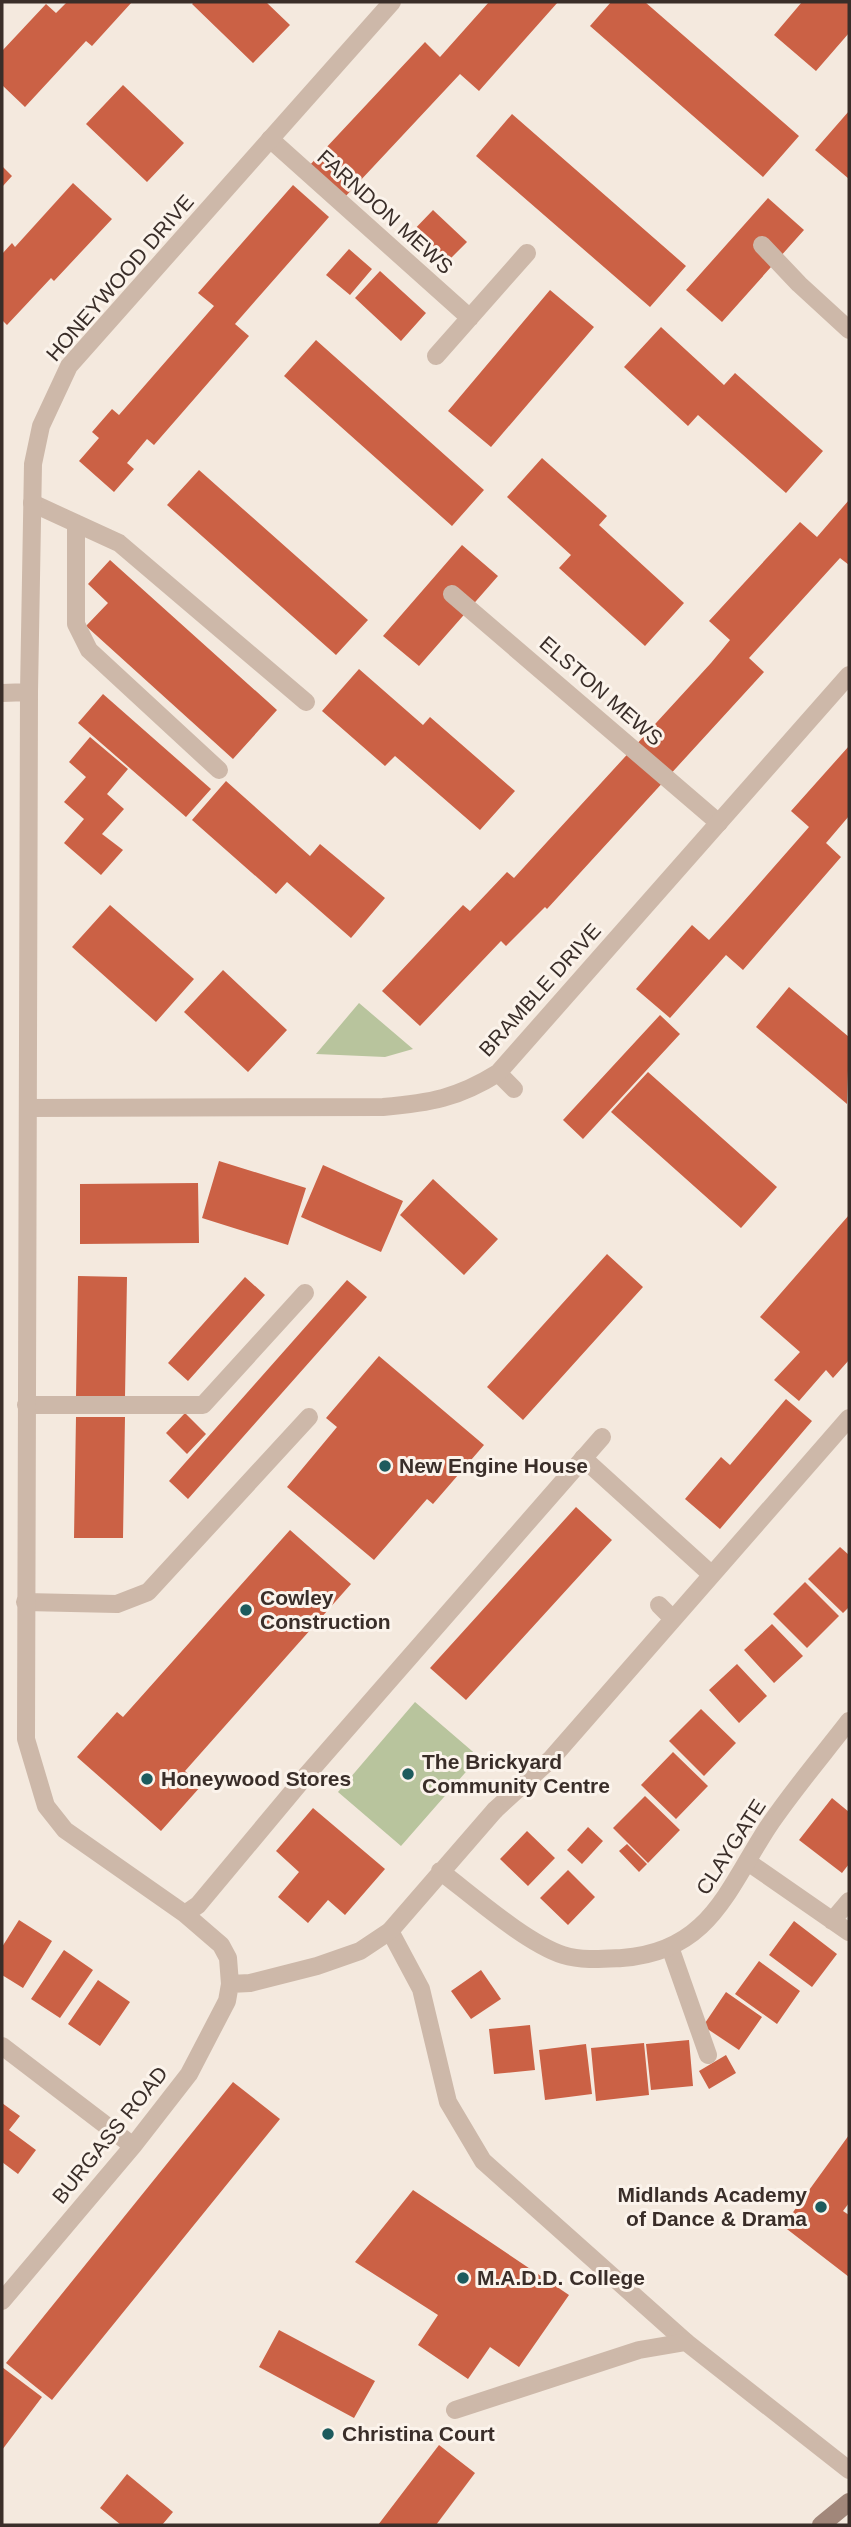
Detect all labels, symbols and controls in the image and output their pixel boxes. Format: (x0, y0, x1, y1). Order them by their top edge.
street label: FARNDON MEWS (313, 145, 458, 278)
street label: HONEYWOOD DRIVE (41, 190, 198, 365)
street label: ELSTON MEWS (535, 631, 667, 750)
street label: BRAMBLE DRIVE (474, 919, 605, 1061)
place label: New Engine House (399, 1454, 588, 1477)
marker: New Engine House (377, 1458, 393, 1474)
place label: Cowley Construction (260, 1586, 391, 1633)
marker: Cowley Construction (238, 1602, 254, 1618)
place label: The Brickyard Community Centre (422, 1750, 610, 1797)
marker: The Brickyard Community Centre (400, 1766, 416, 1782)
place label: Honeywood Stores (161, 1767, 351, 1790)
marker: Honeywood Stores (139, 1771, 155, 1787)
street label: CLAYGATE (691, 1795, 770, 1899)
street label: BURGASS ROAD (47, 2062, 172, 2208)
place label: Midlands Academy of Dance & Drama (618, 2183, 807, 2230)
marker: Midlands Academy of Dance & Drama (813, 2199, 829, 2215)
place label: M.A.D.D. College (477, 2266, 645, 2289)
marker: M.A.D.D. College (455, 2270, 471, 2286)
place label: Christina Court (342, 2422, 495, 2445)
marker: Christina Court (320, 2426, 336, 2442)

